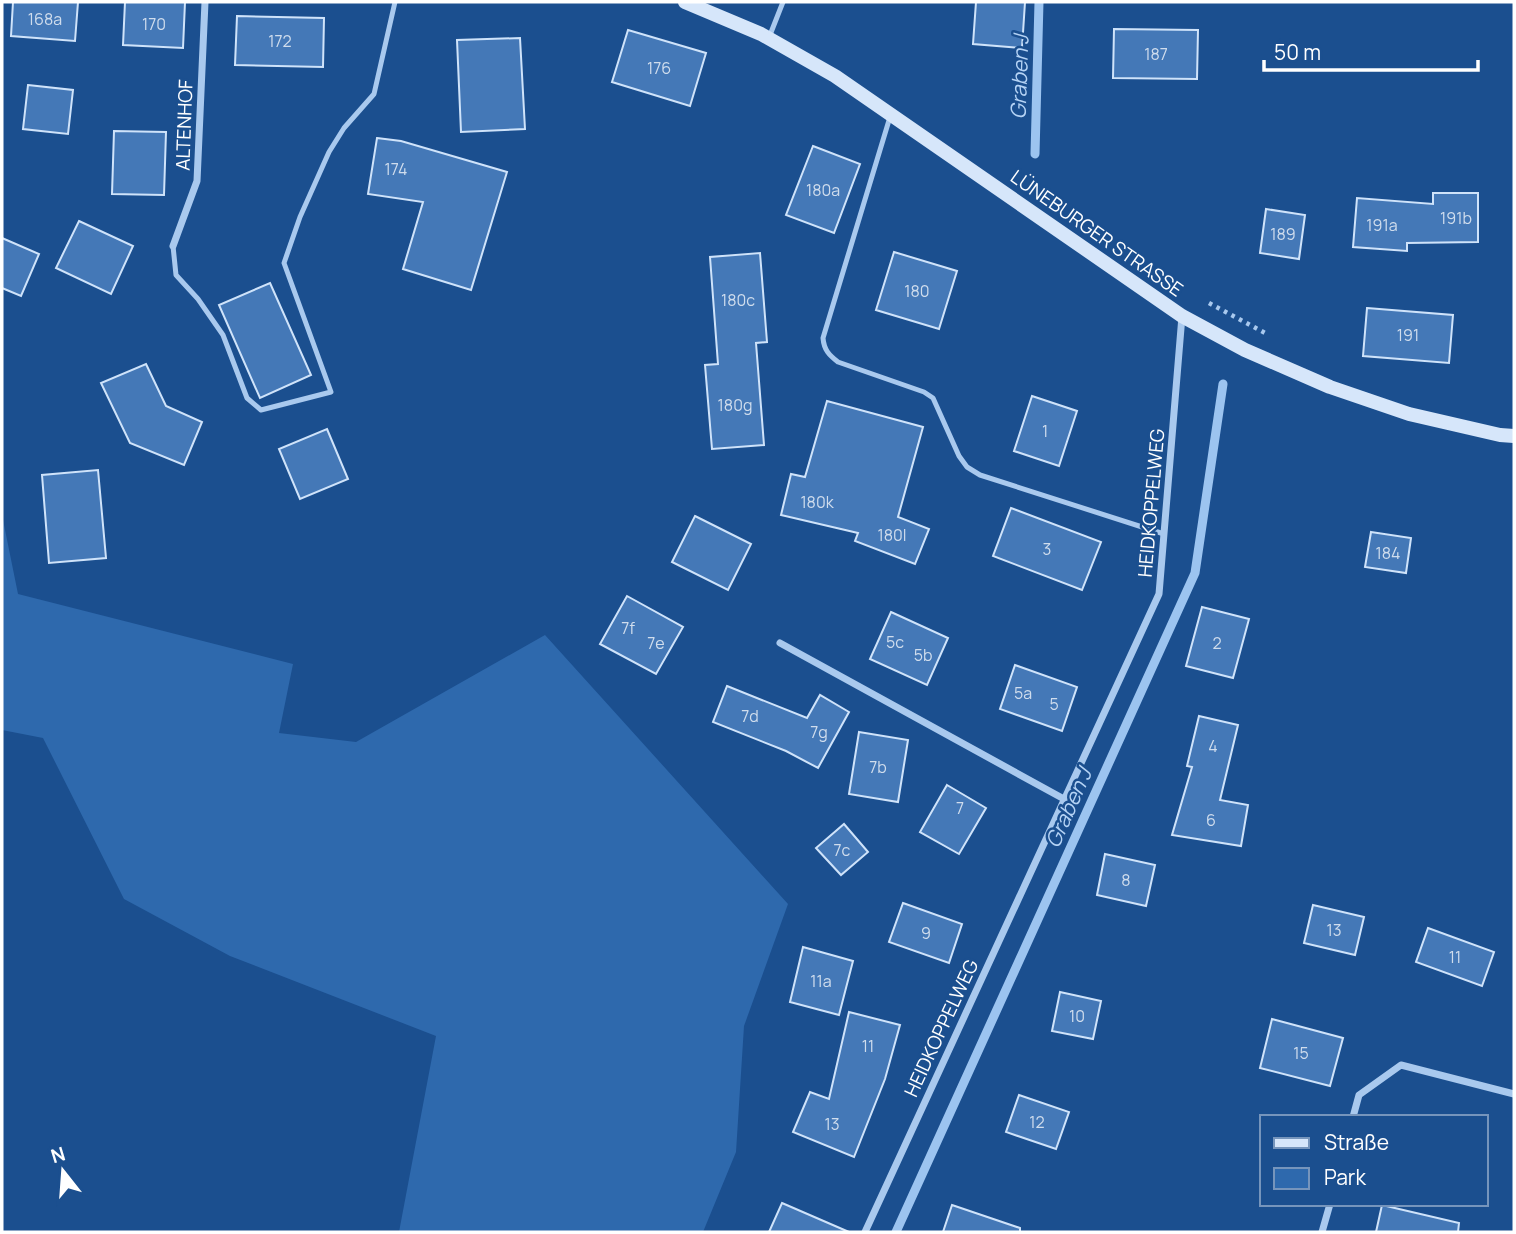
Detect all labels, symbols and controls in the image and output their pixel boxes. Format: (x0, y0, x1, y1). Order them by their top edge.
house number: 168a (28, 8, 62, 30)
house number: 170 (142, 13, 166, 35)
scale bar (1264, 28, 1478, 72)
house number: 172 (268, 30, 292, 52)
water label: Graben J (1004, 32, 1035, 120)
text: 50 m (1274, 38, 1321, 66)
house number: 187 (1144, 43, 1168, 65)
house number: 176 (647, 57, 671, 79)
street label: ALTENHOF (169, 78, 199, 171)
house number: 174 (384, 158, 408, 180)
street label: LÜNEBURGER STRASSE (1006, 164, 1188, 302)
house number: 180a (806, 179, 840, 201)
house number: 191b (1440, 207, 1472, 229)
house number: 191a (1366, 214, 1398, 236)
house number: 189 (1270, 223, 1296, 245)
house number: 180 (904, 280, 930, 302)
house number: 180c (721, 289, 755, 311)
house number: 191 (1397, 324, 1419, 346)
house number: 180g (718, 394, 752, 416)
house number: 1 (1042, 420, 1048, 442)
street label: HEIDKOPPELWEG (1132, 428, 1170, 578)
house number: 180k (800, 491, 835, 513)
house number: 180l (877, 524, 907, 546)
house number: 3 (1043, 538, 1051, 560)
house number: 184 (1376, 542, 1400, 564)
house number: 7f (621, 617, 635, 639)
house number: 5c (886, 631, 904, 653)
house number: 7e (647, 632, 665, 654)
house number: 2 (1212, 632, 1222, 654)
house number: 5b (914, 644, 932, 666)
house number: 5a (1014, 682, 1032, 704)
house number: 5 (1049, 693, 1059, 715)
house number: 7d (741, 705, 759, 727)
house number: 7g (810, 721, 828, 743)
house number: 4 (1208, 735, 1218, 757)
house number: 7b (869, 756, 887, 778)
water label: Graben J (1038, 761, 1099, 852)
house number: 7 (956, 797, 964, 819)
house number: 6 (1206, 809, 1216, 831)
house number: 7c (834, 839, 851, 861)
house number: 8 (1121, 869, 1131, 891)
house number: 13 (1326, 919, 1342, 941)
house number: 9 (921, 922, 931, 944)
house number: 11 (1449, 946, 1461, 968)
street label: HEIDKOPPELWEG (898, 955, 984, 1101)
house number: 11a (810, 970, 832, 992)
house number: 10 (1069, 1005, 1085, 1027)
house number: 11 (862, 1035, 874, 1057)
house number: 15 (1293, 1042, 1309, 1064)
house number: 12 (1029, 1111, 1045, 1133)
house number: 13 (824, 1113, 840, 1135)
legend (1260, 1115, 1488, 1206)
text: Straße (1324, 1128, 1389, 1156)
north arrow (28, 1136, 98, 1206)
text: N (48, 1140, 68, 1169)
text: Park (1324, 1163, 1366, 1191)

